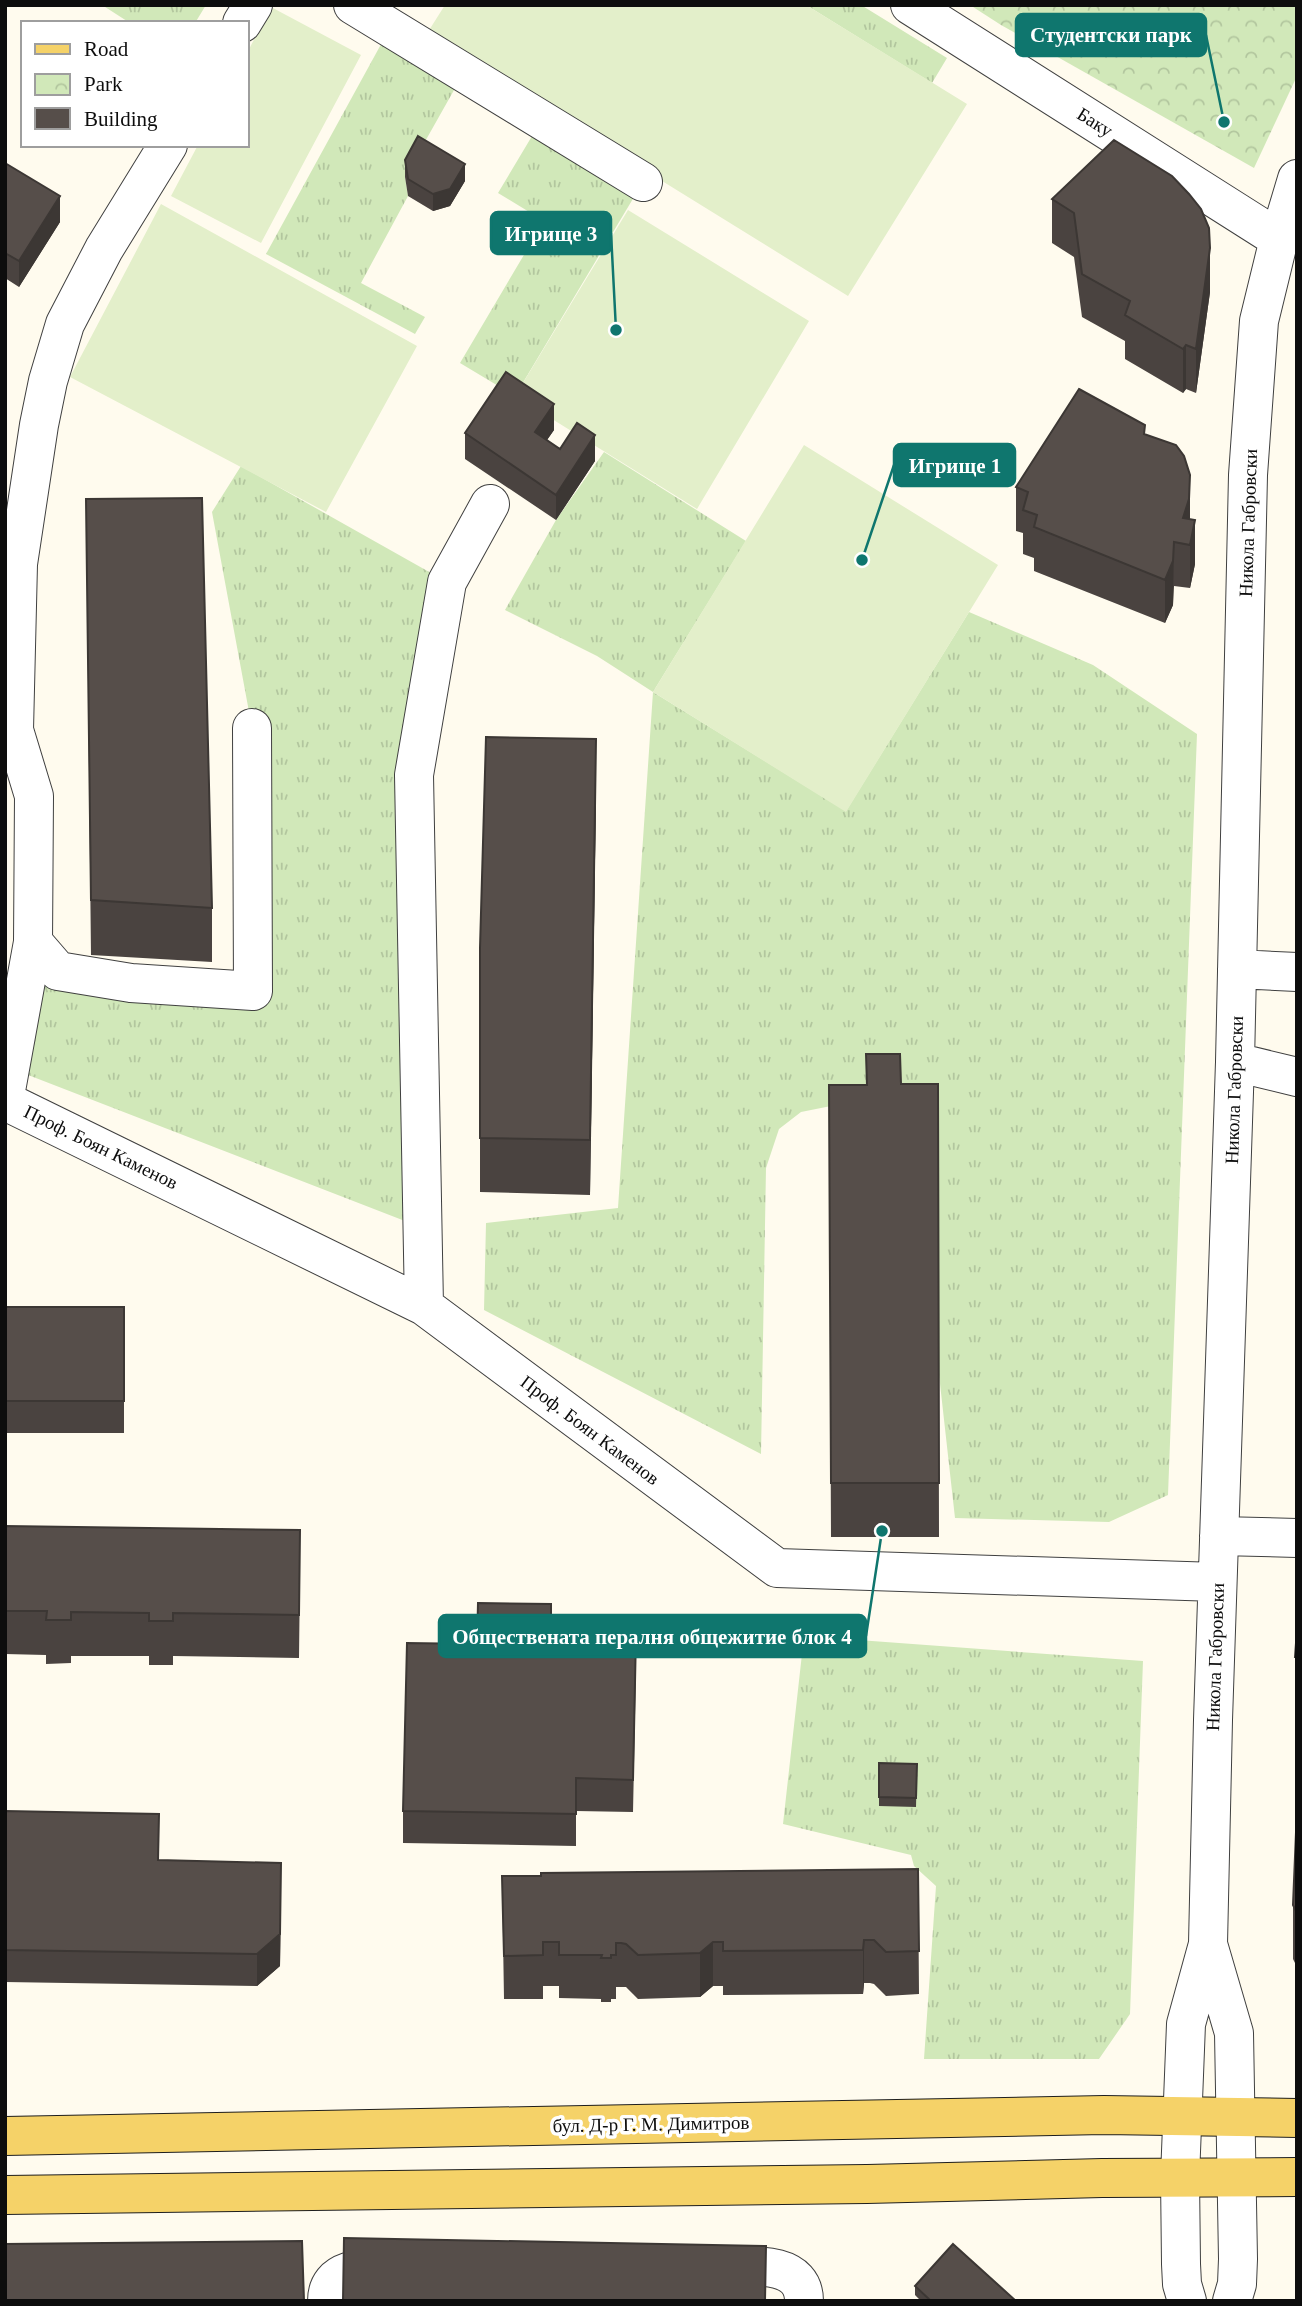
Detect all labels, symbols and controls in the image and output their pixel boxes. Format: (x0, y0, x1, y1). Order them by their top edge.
callout: Студентски парк (1016, 14, 1206, 56)
legend (21, 21, 248, 147)
text: Студентски парк (1030, 23, 1193, 47)
text: Road (84, 37, 129, 61)
text: Park (84, 72, 123, 96)
street label: Баку (1073, 103, 1117, 141)
text: Building (84, 107, 158, 131)
callout: Игрище 3 (491, 212, 611, 254)
text: Игрище 3 (505, 222, 597, 246)
callout: Игрище 1 (894, 444, 1015, 486)
street label: Никола Габровски (1235, 448, 1261, 598)
text: Игрище 1 (909, 454, 1001, 478)
street label: Никола Габровски (1221, 1015, 1247, 1165)
street label: Проф. Боян Каменов (21, 1101, 181, 1193)
street label: Проф. Боян Каменов (517, 1371, 663, 1489)
street label: Никола Габровски (1202, 1582, 1228, 1732)
callout: Обществената пералня общежитие блок 4 (439, 1615, 866, 1657)
text: Обществената пералня общежитие блок 4 (452, 1625, 852, 1649)
street label: бул. Д-р Г. М. Димитров (552, 2112, 750, 2136)

